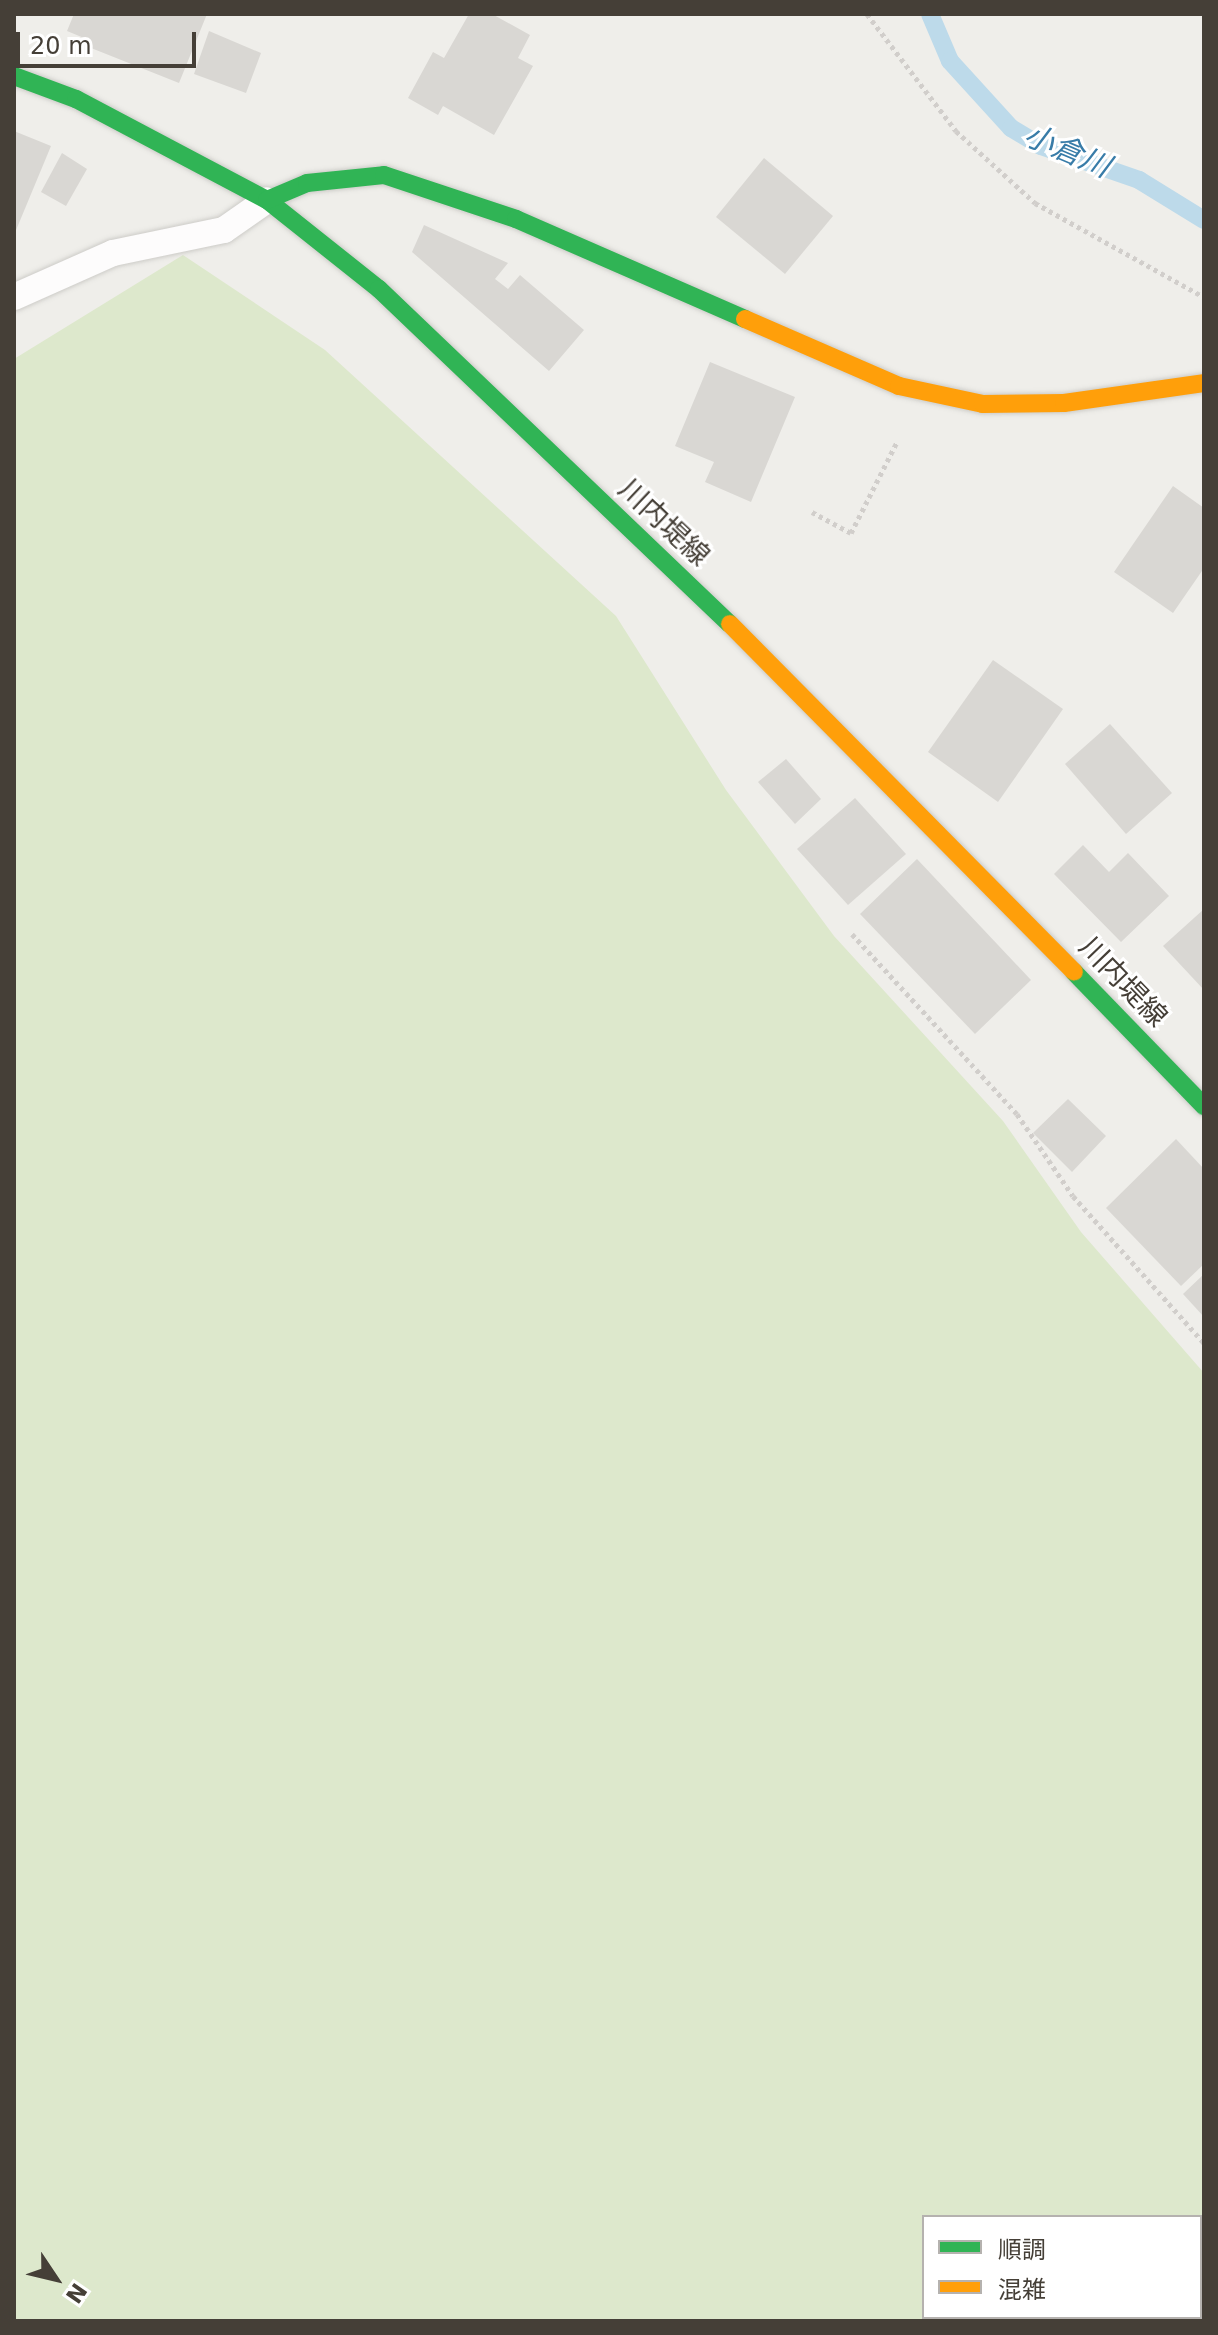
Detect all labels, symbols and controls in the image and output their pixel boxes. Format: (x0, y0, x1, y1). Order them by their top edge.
scale bar (20, 16, 200, 66)
text: 20 m (30, 32, 92, 60)
water label: 小倉川 (1019, 117, 1115, 185)
street label: 川内堤線 (612, 473, 716, 573)
street label: 川内堤線 (1072, 930, 1174, 1034)
legend (922, 2215, 1202, 2319)
text: 順調 (998, 2236, 1046, 2264)
north arrow (16, 2239, 96, 2319)
text: 混雑 (998, 2276, 1046, 2304)
text: N (61, 2278, 92, 2308)

